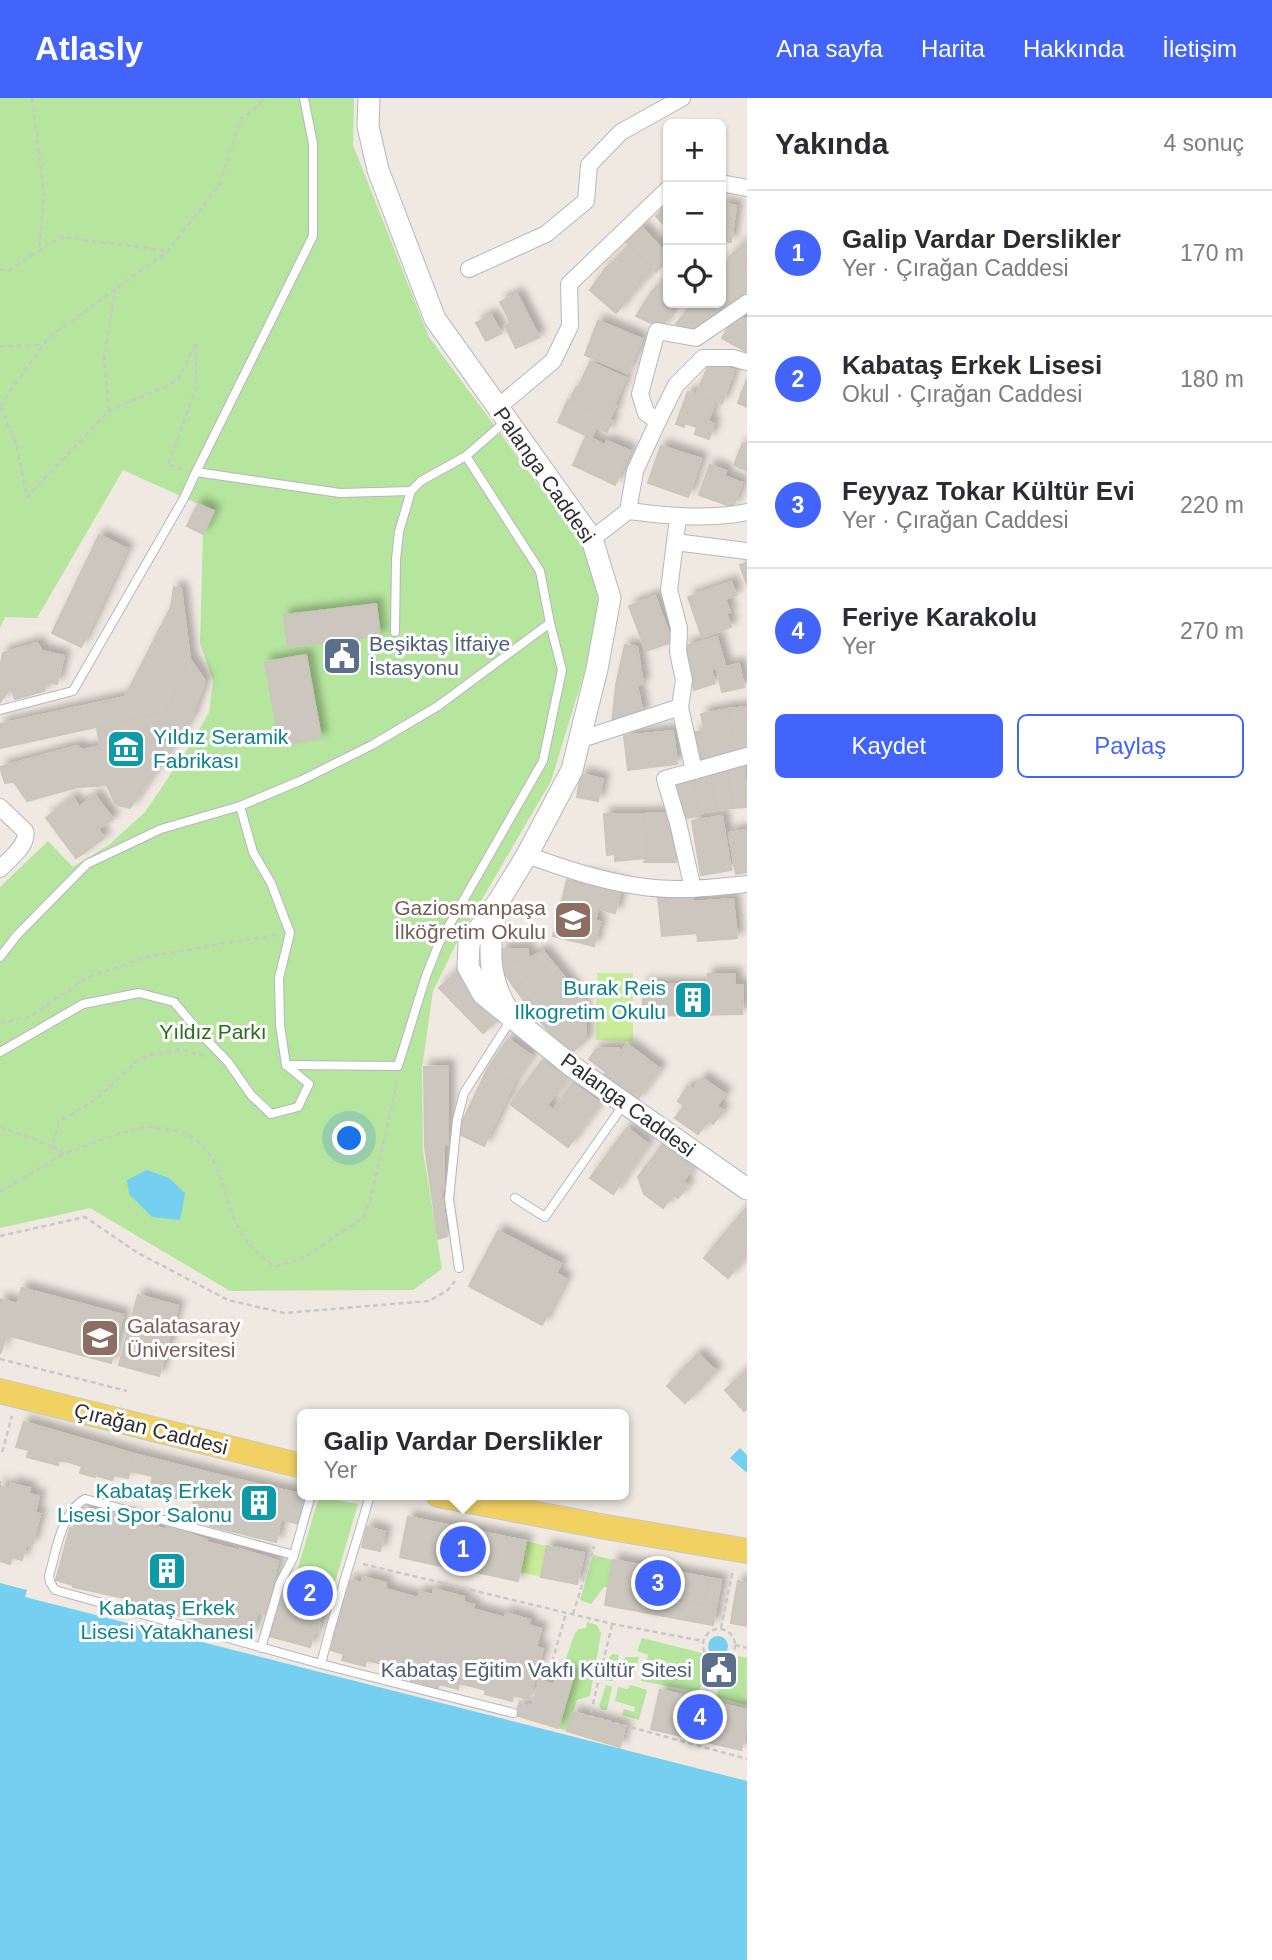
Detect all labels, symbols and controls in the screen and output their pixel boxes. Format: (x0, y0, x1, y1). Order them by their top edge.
text: Atlasly (35, 30, 143, 67)
text: Ana sayfa (776, 35, 883, 62)
text: Harita (921, 35, 985, 62)
text: Hakkında (1023, 35, 1124, 62)
text: İletişim (1162, 35, 1237, 62)
map controls (663, 119, 726, 308)
button: + (663, 119, 726, 182)
text: Yakında (775, 127, 888, 160)
text: 4 sonuç (1163, 130, 1244, 156)
button: − (663, 182, 726, 245)
text: Galip Vardar Derslikler (842, 224, 1121, 254)
text: 1 (792, 240, 804, 266)
text: 170 m (1180, 240, 1244, 266)
button: locate (663, 245, 726, 308)
text: Yer · Çırağan Caddesi (842, 255, 1069, 281)
text: Kabataş Erkek Lisesi (842, 350, 1102, 380)
text: 2 (792, 366, 804, 392)
text: 180 m (1180, 366, 1244, 392)
text: Okul · Çırağan Caddesi (842, 381, 1082, 407)
street label: Palanga Caddesi (489, 403, 600, 547)
text: Feyyaz Tokar Kültür Evi (842, 476, 1135, 506)
text: 3 (792, 492, 804, 518)
text: 220 m (1180, 492, 1244, 518)
text: Yer · Çırağan Caddesi (842, 507, 1069, 533)
text: Feriye Karakolu (842, 602, 1037, 632)
text: 4 (792, 618, 804, 644)
text: 270 m (1180, 618, 1244, 644)
place label: Beşiktaş İtfaiye İstasyonu (369, 632, 510, 679)
text: Yer (842, 633, 876, 659)
public building icon: Beşiktaş İtfaiye İstasyonu (321, 635, 363, 677)
button: Kaydet (775, 714, 1003, 778)
button: Paylaş (1017, 714, 1244, 778)
place label: Yıldız Seramik Fabrikası (153, 725, 289, 772)
museum icon: Yıldız Seramik Fabrikası (105, 728, 147, 770)
place label: Gaziosmanpaşa İlköğretim Okulu (394, 896, 546, 943)
school or university icon: Gaziosmanpaşa İlköğretim Okulu (552, 899, 594, 941)
place label: Burak Reis Ilkogretim Okulu (514, 976, 666, 1023)
building icon: Burak Reis Ilkogretim Okulu (672, 979, 714, 1021)
park label: Yıldız Parkı (159, 1020, 267, 1043)
street label: Palanga Caddesi (557, 1048, 700, 1161)
your location (332, 1121, 366, 1155)
place label: Galatasaray Üniversitesi (127, 1314, 241, 1361)
school or university icon: Galatasaray Üniversitesi (79, 1317, 121, 1359)
street label: Çırağan Caddesi (72, 1398, 230, 1459)
popup (297, 1409, 629, 1500)
text: Galip Vardar Derslikler (324, 1426, 602, 1456)
text: Yer (324, 1457, 357, 1483)
place label: Kabataş Erkek Lisesi Spor Salonu (57, 1479, 232, 1526)
building icon: Kabataş Erkek Lisesi Spor Salonu (238, 1482, 280, 1524)
pin: 1 (440, 1523, 486, 1575)
building icon: Kabataş Erkek Lisesi Yatakhanesi (146, 1550, 188, 1592)
pin: 3 (635, 1557, 681, 1609)
pin: 2 (287, 1567, 333, 1619)
place label: Kabataş Erkek Lisesi Yatakhanesi (80, 1596, 254, 1643)
public building icon: Kabataş Eğitim Vakfı Kültür Sitesi (698, 1649, 740, 1691)
place label: Kabataş Eğitim Vakfı Kültür Sitesi (381, 1658, 692, 1681)
pin: 4 (677, 1691, 723, 1743)

